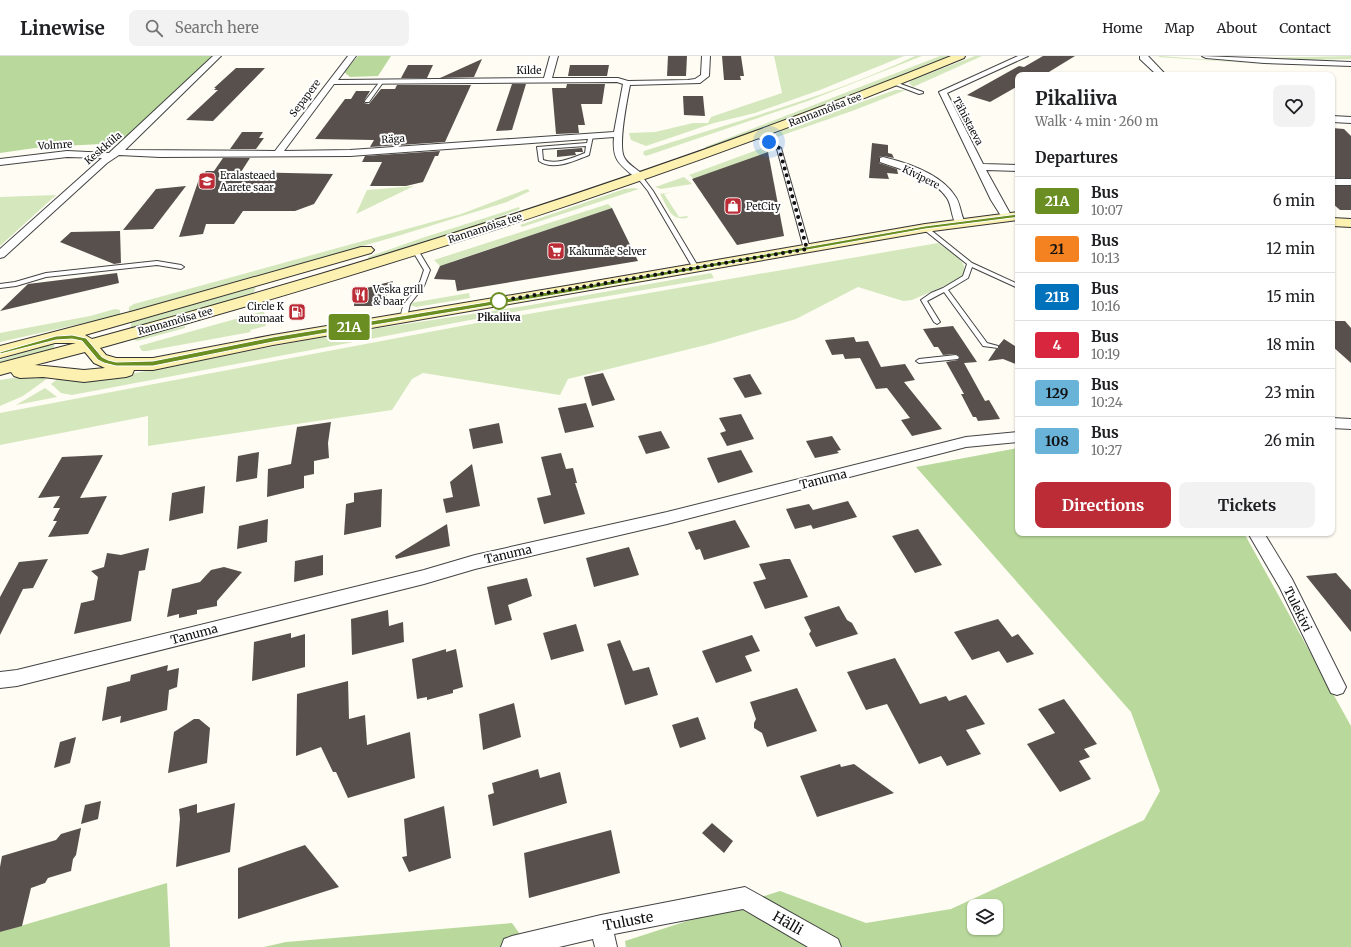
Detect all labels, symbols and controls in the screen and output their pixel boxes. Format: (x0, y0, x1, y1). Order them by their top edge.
search box (129, 10, 409, 46)
text: Linewise (20, 16, 105, 40)
icon: search (143, 17, 165, 39)
text: Search here (175, 18, 259, 37)
text: Home (1102, 19, 1143, 37)
text: Map (1165, 19, 1194, 37)
text: About (1216, 19, 1257, 37)
text: Contact (1279, 19, 1331, 37)
street label: Kilde (517, 64, 541, 77)
street label: Sepapere (287, 77, 323, 119)
button: heart (1273, 85, 1315, 127)
text: Pikaliiva (1035, 86, 1117, 110)
street label: Rannamõisa tee (787, 90, 863, 130)
street label: Tähistaeva (950, 95, 986, 148)
text: Walk · 4 min · 260 m (1035, 113, 1158, 130)
street label: Keskküla (82, 128, 125, 167)
street label: Räga (381, 132, 406, 146)
your location (759, 132, 779, 152)
street label: Volmre (36, 137, 73, 153)
text: Departures (1035, 148, 1118, 167)
street label: Kivipere (900, 162, 942, 192)
place label: Eralasteaed Aarete saar (219, 169, 275, 194)
school or university icon: Eralasteaed Aarete saar (197, 171, 217, 191)
text: Bus (1091, 183, 1119, 202)
text: 6 min (1273, 191, 1315, 210)
text: 21A (1045, 192, 1069, 210)
shop icon: PetCity (723, 196, 743, 216)
place label: PetCity (746, 200, 781, 213)
text: 10:07 (1091, 202, 1123, 219)
street label: Rannamõisa tee (446, 210, 524, 246)
text: Bus (1091, 231, 1119, 250)
text: 12 min (1266, 239, 1315, 258)
text: 21 (1050, 240, 1064, 258)
supermarket icon: Kakumäe Selver (546, 241, 566, 261)
place label: Kakumäe Selver (569, 245, 647, 258)
text: 10:13 (1091, 250, 1120, 267)
text: Bus (1091, 279, 1119, 298)
place label: Veska grill & baar (372, 283, 423, 308)
restaurant icon: Veska grill & baar (350, 285, 370, 305)
text: 15 min (1267, 287, 1315, 306)
text: 21B (1045, 288, 1069, 306)
marker: Pikaliiva (490, 292, 508, 310)
text: 10:16 (1091, 298, 1120, 315)
place label: Circle K automaat (239, 300, 285, 325)
fuel station icon: Circle K automaat (287, 302, 307, 322)
street label: Rannamõisa tee (136, 304, 214, 338)
place label: Pikaliiva (477, 311, 521, 324)
line badge: 21A (326, 314, 372, 340)
text: 21A (337, 318, 361, 336)
text: Bus (1091, 327, 1119, 346)
text: 18 min (1267, 335, 1315, 354)
text: 4 (1053, 336, 1061, 354)
text: 10:19 (1091, 346, 1120, 363)
text: Bus (1091, 375, 1119, 394)
text: 23 min (1265, 383, 1315, 402)
text: 129 (1045, 384, 1069, 402)
text: 10:24 (1091, 394, 1123, 411)
text: Bus (1091, 423, 1119, 442)
text: 26 min (1264, 431, 1315, 450)
text: 108 (1045, 432, 1069, 450)
text: 10:27 (1091, 442, 1122, 459)
street label: Tanuma (798, 466, 849, 492)
button: Directions (1035, 482, 1171, 528)
button: Tickets (1179, 482, 1315, 528)
street label: Tanuma (483, 541, 534, 567)
street label: Tulekivi (1281, 584, 1315, 634)
street label: Tanuma (169, 620, 220, 647)
map controls (967, 899, 1003, 935)
button: layers (967, 899, 1003, 935)
street label: Tuluste (601, 907, 655, 935)
street label: Hälli (770, 907, 807, 939)

